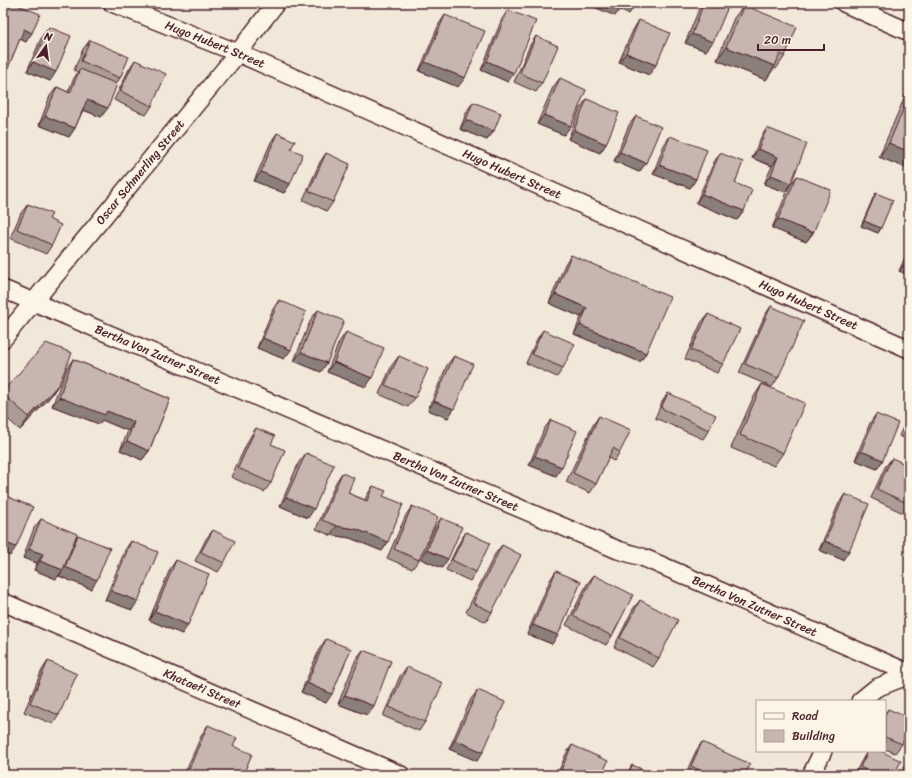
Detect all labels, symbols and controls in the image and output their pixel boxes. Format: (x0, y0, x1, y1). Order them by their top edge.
street label: Hugo Hubert Street (162, 14, 269, 75)
north arrow (26, 26, 66, 66)
text: N (41, 26, 55, 47)
scale bar (758, 26, 824, 52)
text: 20 m (764, 29, 791, 51)
street label: Oscar Schmerling Street (90, 114, 190, 230)
street label: Hugo Hubert Street (459, 142, 565, 205)
street label: Hugo Hubert Street (755, 273, 862, 336)
street label: Bertha Von Zutner Street (91, 318, 224, 391)
street label: Bertha Von Zutner Street (390, 445, 522, 518)
street label: Bertha Von Zutner Street (689, 569, 821, 643)
street label: Khataeti Street (160, 662, 245, 716)
legend (756, 700, 886, 752)
text: Road (792, 705, 819, 727)
text: Building (792, 725, 835, 747)

